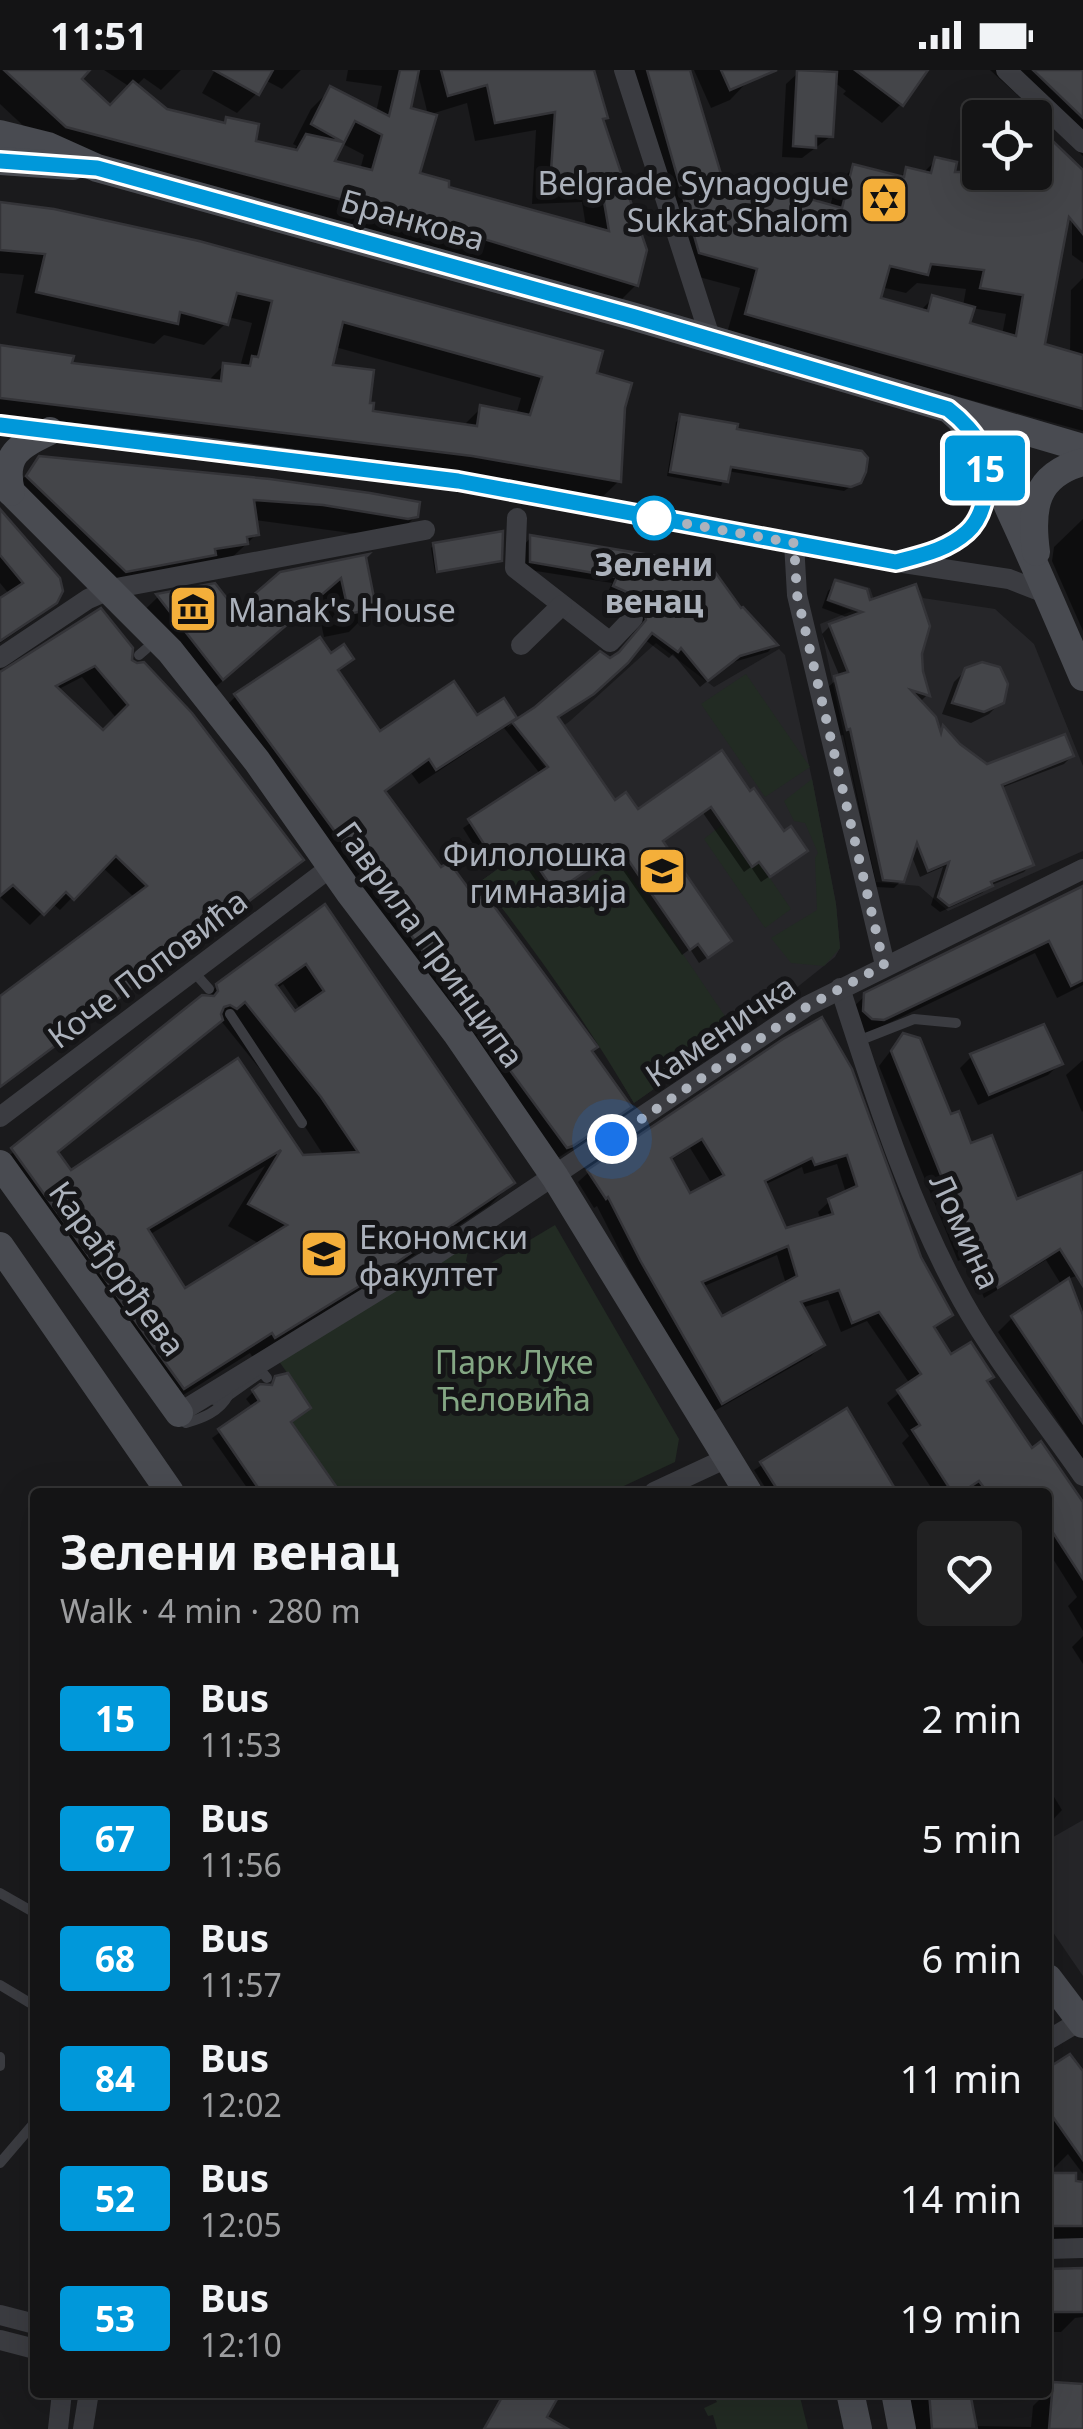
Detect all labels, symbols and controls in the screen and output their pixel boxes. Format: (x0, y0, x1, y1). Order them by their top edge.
text: 11:51 (50, 9, 148, 61)
map controls (962, 100, 1052, 190)
button: locate (962, 100, 1052, 190)
place label: Belgrade Synagogue Sukkat Shalom (537, 161, 849, 241)
synagogue icon: Belgrade Synagogue Sukkat Shalom (858, 174, 910, 226)
street label: Бранкова (336, 178, 490, 260)
line badge: 15 (940, 436, 1030, 500)
text: 15 (965, 445, 1005, 492)
marker: Зелени венац (633, 497, 675, 539)
place label: Зелени венац (595, 542, 713, 622)
museum icon: Manak's House (167, 583, 219, 635)
place label: Manak's House (228, 588, 456, 631)
street label: Гаврила Принципа (327, 812, 535, 1076)
place label: Филолошка гимназија (443, 832, 627, 912)
school or university icon: Филолошка гимназија (636, 845, 688, 897)
street label: Коче Поповића (39, 879, 255, 1057)
street label: Каменичка (637, 964, 803, 1096)
your location (587, 1114, 637, 1164)
street label: Ломина (920, 1166, 1012, 1296)
street label: Карађорђева (40, 1172, 196, 1364)
place label: Економски факултет (359, 1215, 528, 1295)
school or university icon: Економски факултет (298, 1228, 350, 1280)
park label: Парк Луке Ћеловића (435, 1340, 593, 1420)
text: Зелени венац (60, 1519, 399, 1584)
button: heart (917, 1521, 1022, 1626)
text: Walk · 4 min · 280 m (60, 1589, 361, 1632)
text: Bus (200, 1671, 269, 1723)
text: 2 min (922, 1692, 1022, 1744)
text: 15 (95, 1695, 135, 1742)
text: 11:53 (200, 1723, 282, 1766)
text: Bus (200, 1791, 269, 1843)
text: 5 min (922, 1812, 1022, 1864)
text: 67 (95, 1815, 135, 1862)
text: 11:56 (200, 1843, 282, 1886)
text: Bus (200, 1911, 269, 1963)
text: 6 min (922, 1932, 1022, 1984)
text: 68 (95, 1935, 135, 1982)
text: 11:57 (200, 1963, 282, 2006)
text: Bus (200, 2031, 269, 2083)
text: 11 min (900, 2052, 1022, 2104)
text: 84 (95, 2055, 135, 2102)
text: 12:02 (200, 2083, 282, 2126)
text: Bus (200, 2151, 269, 2203)
text: 14 min (900, 2172, 1022, 2224)
text: 52 (95, 2175, 135, 2222)
text: 12:05 (200, 2203, 282, 2246)
text: Bus (200, 2271, 269, 2323)
text: 19 min (900, 2292, 1022, 2344)
text: 53 (95, 2295, 135, 2342)
text: 12:10 (200, 2323, 282, 2366)

